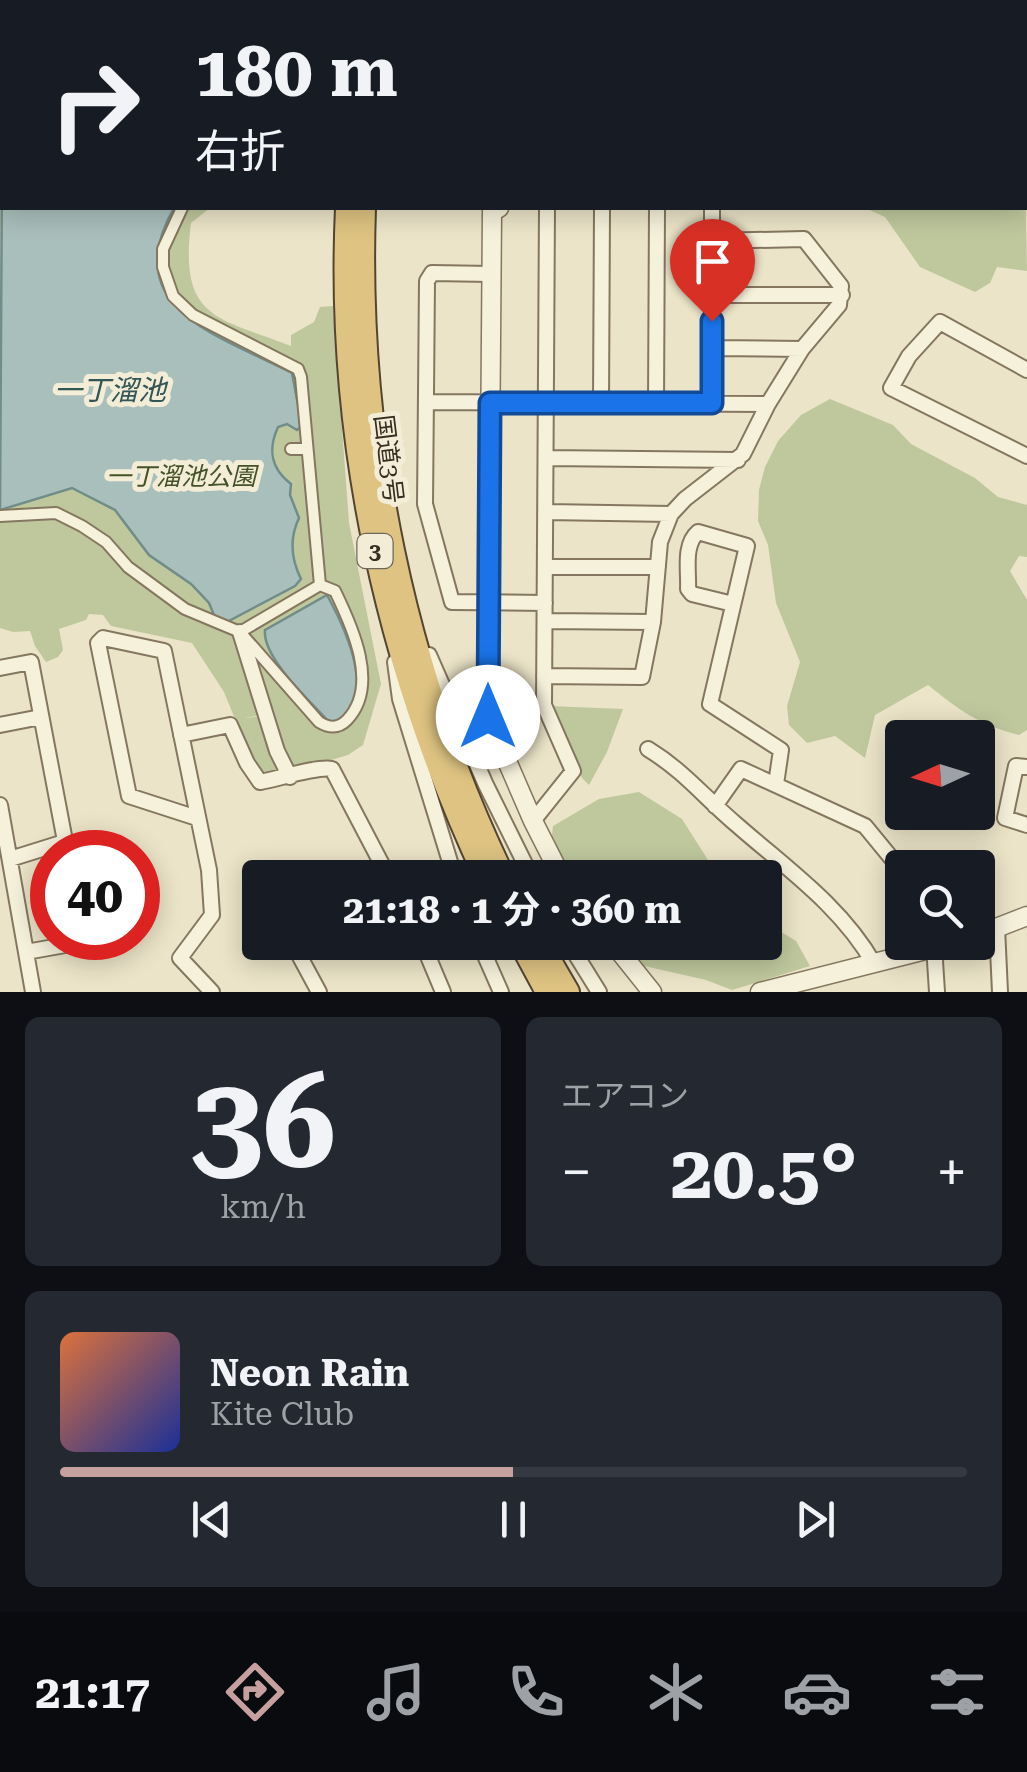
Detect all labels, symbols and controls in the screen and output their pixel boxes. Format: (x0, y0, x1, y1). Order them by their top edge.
text: 180 m (195, 31, 398, 113)
icon: right (30, 40, 160, 170)
text: 右折 (195, 125, 285, 178)
pin (670, 219, 755, 322)
icon: arrive (685, 234, 740, 289)
water label: 一丁溜池 (54, 374, 169, 407)
street label: 国道3号 (369, 413, 408, 505)
park label: 一丁溜池公園 (106, 462, 259, 491)
road number: 3 (358, 534, 392, 568)
position arrow (436, 665, 540, 769)
north arrow (885, 720, 995, 830)
map controls (885, 720, 995, 960)
speed limit sign: 40 (30, 830, 160, 960)
button: search (885, 850, 995, 960)
text: 21:18 · 1 分 · 360 m (343, 888, 681, 932)
text: 36 (190, 1046, 336, 1199)
text: エアコン (561, 1077, 689, 1115)
text: 20.5° (671, 1128, 857, 1216)
text: − (561, 1140, 592, 1204)
text: + (936, 1140, 967, 1204)
text: km/h (220, 1188, 306, 1226)
text: Neon Rain (210, 1351, 409, 1395)
text: Kite Club (210, 1395, 354, 1433)
icon: previous (184, 1492, 239, 1547)
icon: pause (486, 1492, 541, 1547)
icon: next (788, 1492, 843, 1547)
icon: directions (220, 1657, 290, 1727)
icon: music (361, 1657, 431, 1727)
icon: phone (501, 1657, 571, 1727)
icon: climate (641, 1657, 711, 1727)
icon: car (782, 1657, 852, 1727)
icon: filters (922, 1657, 992, 1727)
text: 21:17 (35, 1666, 150, 1719)

